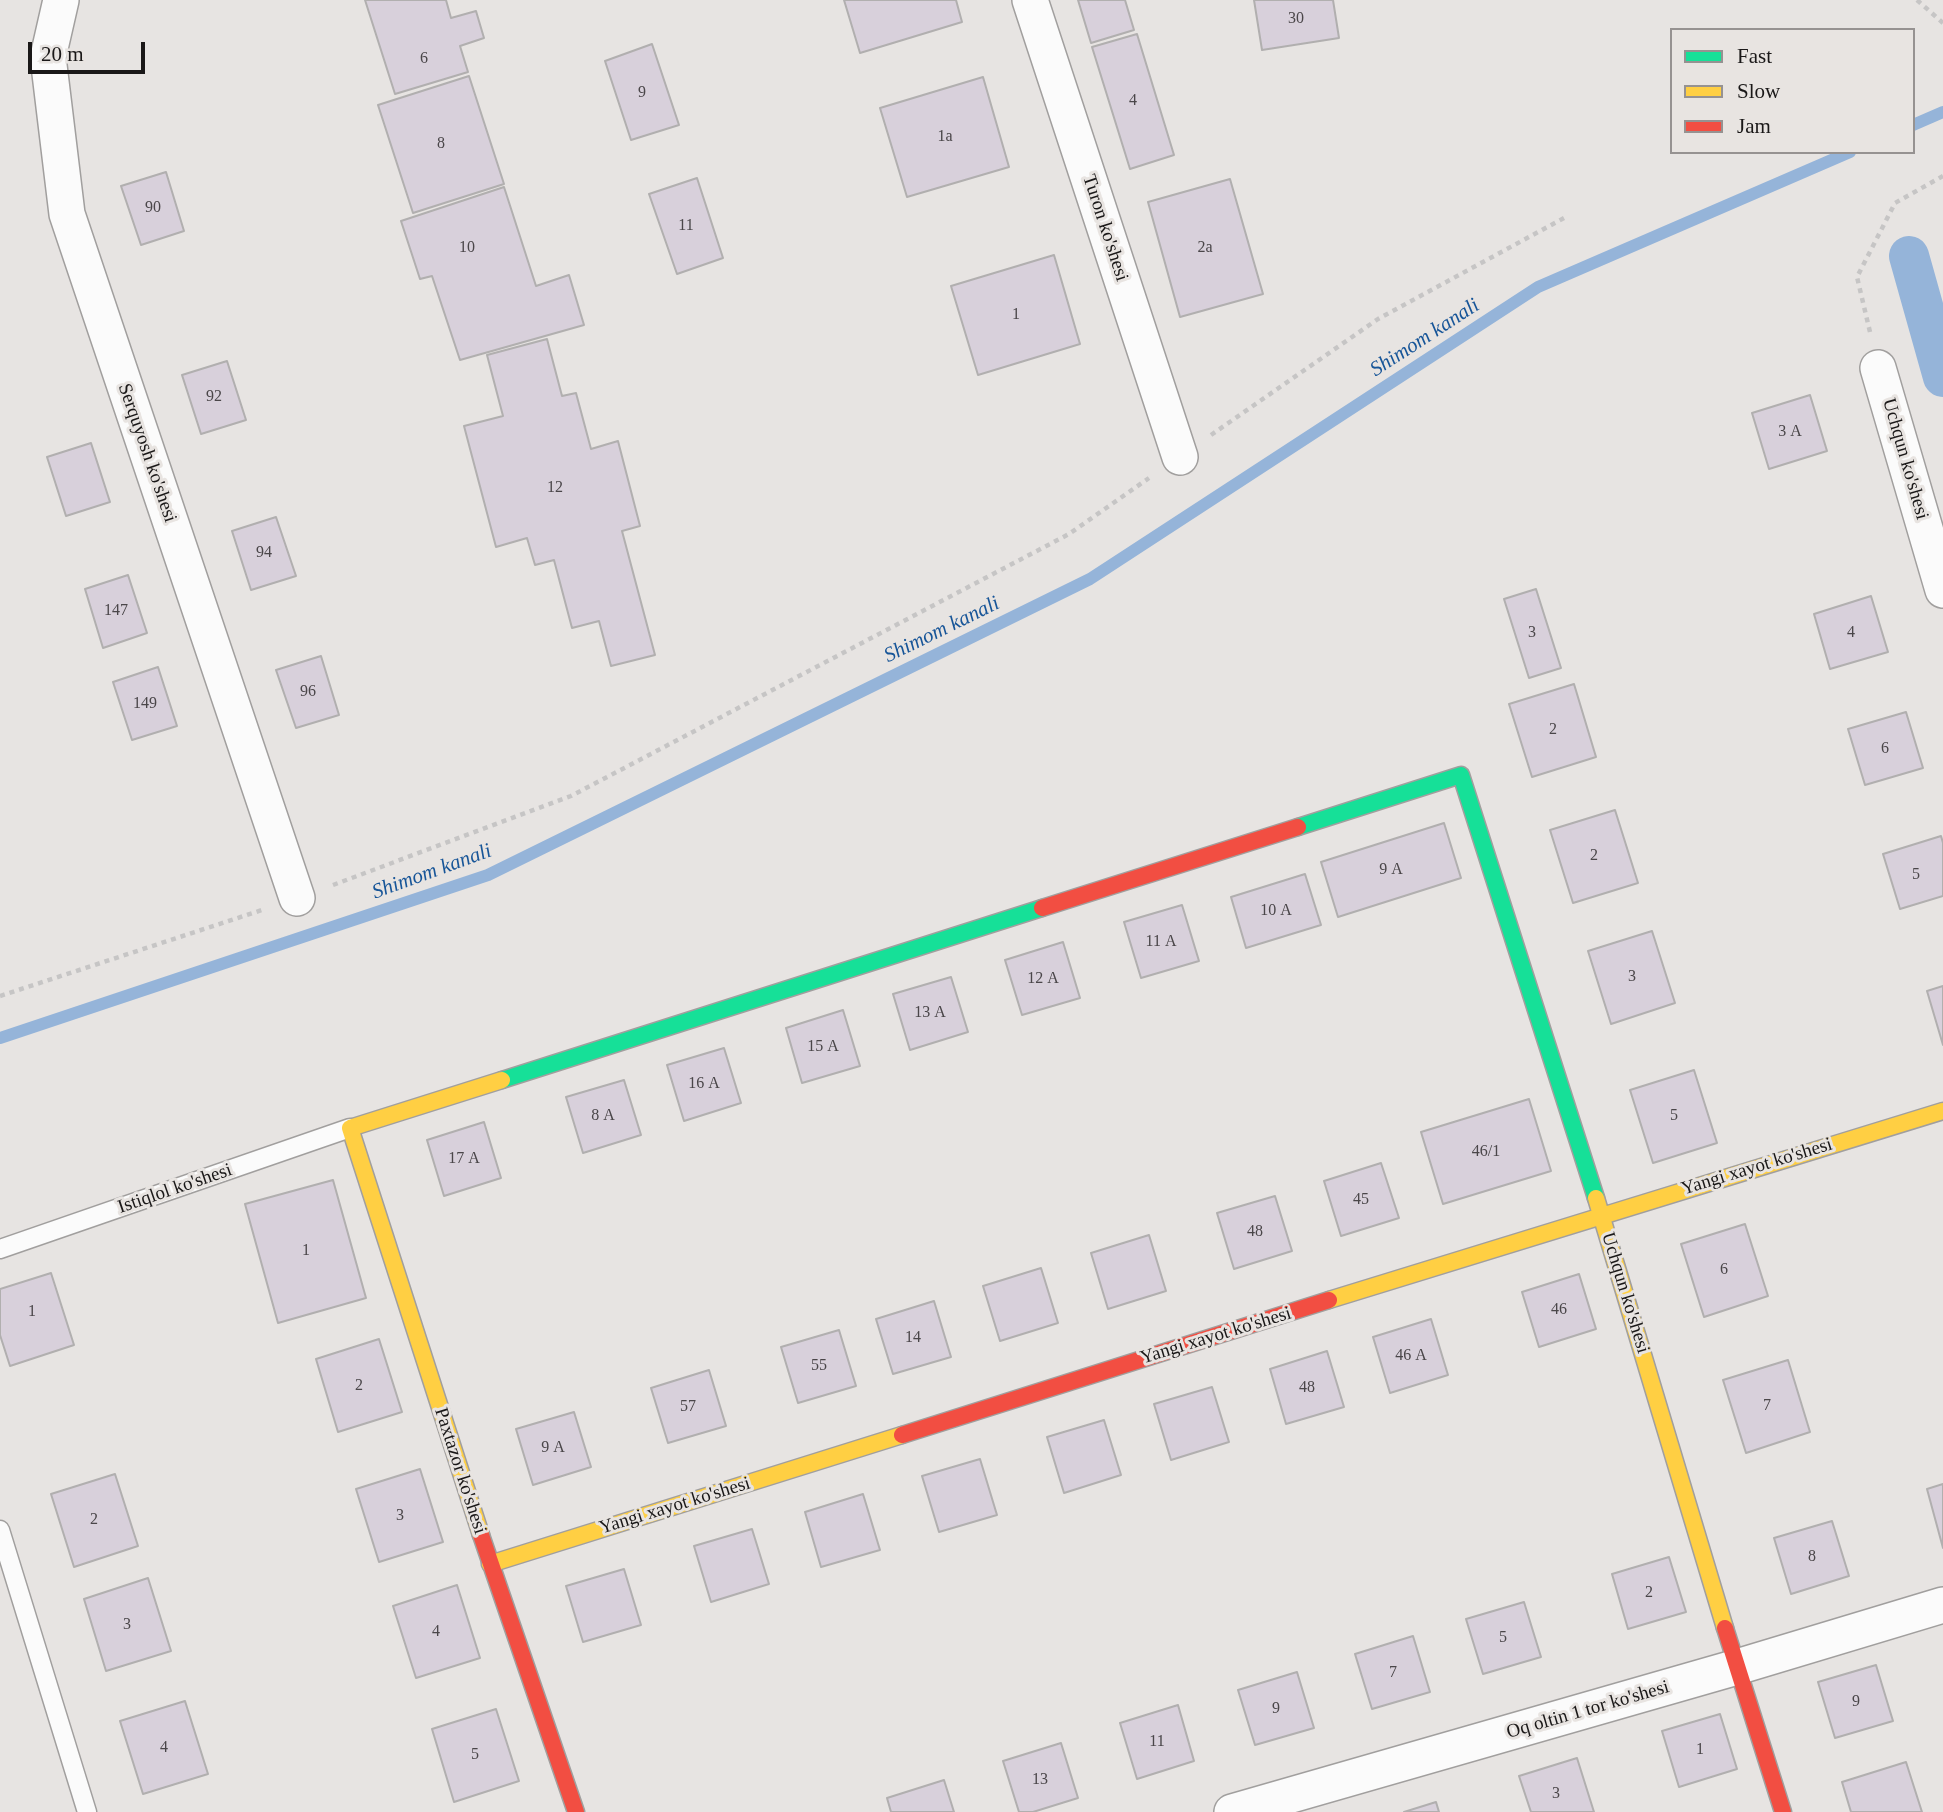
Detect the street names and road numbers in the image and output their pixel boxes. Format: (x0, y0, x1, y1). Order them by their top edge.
street label: Turon ko'shesi (1077, 172, 1133, 284)
street label: Serquyosh ko'shesi (113, 381, 181, 525)
street label: Uchqun ko'shesi (1877, 396, 1933, 522)
street label: Yangi xayot ko'shesi (1679, 1133, 1835, 1201)
street label: Istiqlol ko'shesi (115, 1159, 235, 1219)
street label: Uchqun ko'shesi (1596, 1230, 1654, 1356)
street label: Yangi xayot ko'shesi (1138, 1302, 1294, 1370)
street label: Paxtazor ko'shesi (429, 1405, 491, 1537)
street label: Yangi xayot ko'shesi (597, 1472, 753, 1540)
street label: Oq oltin 1 tor ko'shesi (1504, 1676, 1672, 1744)

